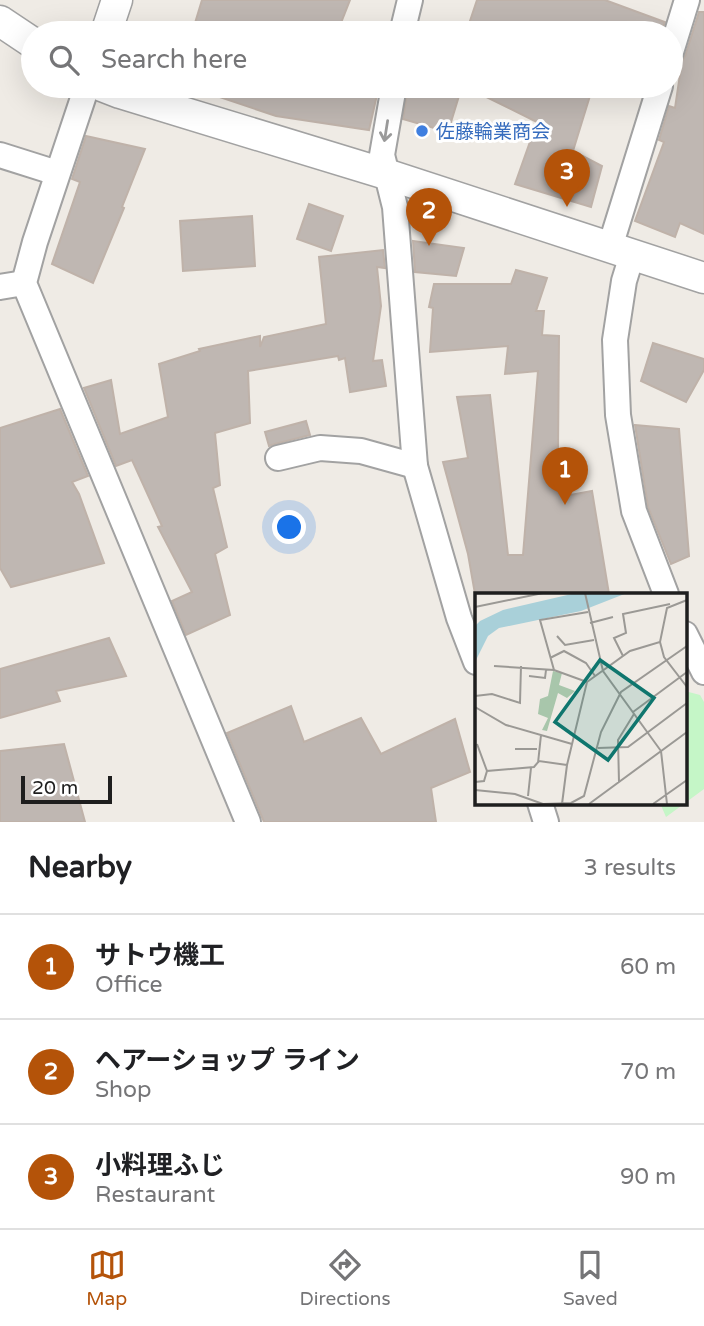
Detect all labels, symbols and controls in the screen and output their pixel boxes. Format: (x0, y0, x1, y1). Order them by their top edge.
search box (21, 21, 683, 98)
icon: search (45, 41, 83, 79)
text: Search here (101, 44, 247, 75)
one-way arrow (379, 119, 392, 142)
place label: 佐藤輪業商会 (436, 121, 550, 143)
marker: 佐藤輪業商会 (414, 123, 430, 139)
pin: 3 (544, 149, 590, 207)
pin: 2 (406, 188, 452, 246)
pin: 1 (542, 447, 588, 505)
your location (272, 510, 306, 544)
inset map (475, 593, 686, 804)
scale bar (21, 773, 112, 805)
text: 20 m (32, 777, 78, 799)
text: Nearby (28, 849, 132, 886)
text: 3 results (583, 854, 676, 882)
text: サトウ機工 (95, 940, 225, 971)
text: 1 (44, 953, 58, 981)
text: 60 m (620, 953, 676, 981)
text: Office (95, 971, 163, 999)
text: ヘアーショップ ライン (95, 1045, 360, 1076)
text: 2 (44, 1058, 58, 1086)
text: 70 m (620, 1058, 676, 1086)
text: Shop (95, 1076, 152, 1104)
text: 小料理ふじ (95, 1150, 225, 1181)
text: 3 (44, 1163, 58, 1191)
text: 90 m (620, 1163, 676, 1191)
text: Restaurant (95, 1181, 215, 1209)
tab: Map (86, 1246, 127, 1310)
tab: Directions (300, 1246, 391, 1310)
tab: Saved (563, 1246, 618, 1310)

